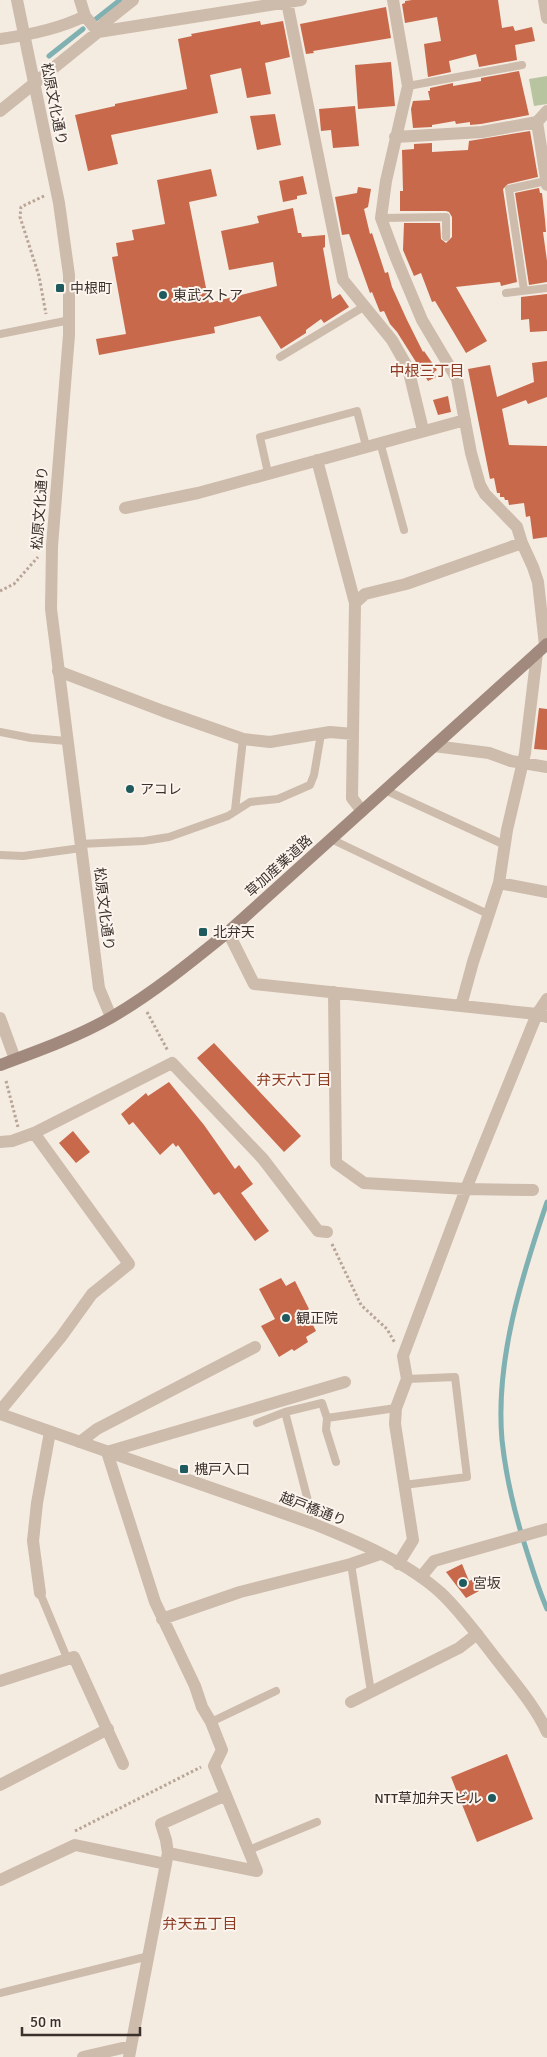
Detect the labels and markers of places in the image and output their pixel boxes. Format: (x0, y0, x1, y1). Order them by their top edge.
place label: 中根町 (70, 280, 112, 297)
marker: 中根町 (54, 282, 66, 294)
place label: 東武ストア (173, 287, 243, 304)
marker: 東武ストア (157, 289, 169, 301)
place label: アコレ (140, 781, 182, 798)
marker: アコレ (124, 783, 136, 795)
place label: 北弁天 (213, 924, 255, 941)
marker: 北弁天 (197, 926, 209, 938)
place label: 観正院 (296, 1310, 338, 1327)
marker: 観正院 (280, 1312, 292, 1324)
place label: 槐戸入口 (194, 1461, 250, 1478)
marker: 槐戸入口 (178, 1463, 190, 1475)
place label: 宮坂 (473, 1575, 501, 1592)
marker: 宮坂 (457, 1577, 469, 1589)
place label: NTT草加弁天ビル (374, 1790, 482, 1807)
marker: NTT草加弁天ビル (486, 1792, 498, 1804)

